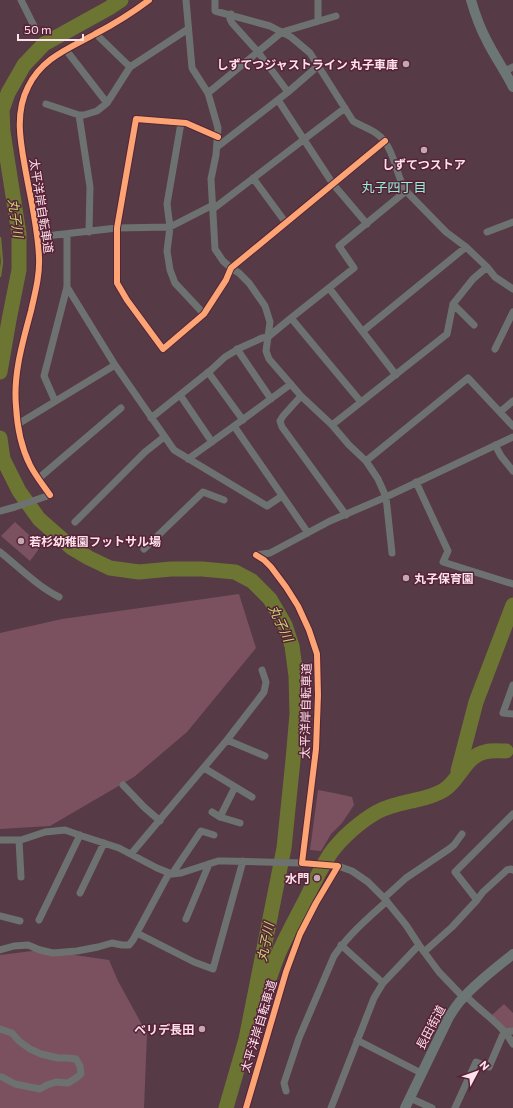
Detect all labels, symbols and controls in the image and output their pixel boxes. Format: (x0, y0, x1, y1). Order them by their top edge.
scale bar (18, 16, 83, 42)
text: 50 m (24, 22, 52, 36)
place label: しずてつジャストライン 丸子車庫 (217, 57, 398, 71)
marker: しずてつジャストライン 丸子車庫 (401, 59, 411, 69)
marker: しずてつストア (419, 145, 429, 155)
street label: 太平洋岸自転車道 (28, 157, 56, 255)
place label: しずてつストア (382, 157, 466, 171)
district label: 丸子四丁目 (361, 179, 427, 195)
water label: 丸子川 (5, 198, 27, 240)
place label: 若杉幼稚園フットサル場 (29, 534, 161, 548)
marker: 若杉幼稚園フットサル場 (16, 536, 26, 546)
place label: 丸子保育園 (414, 571, 474, 585)
marker: 丸子保育園 (401, 573, 411, 583)
water label: 丸子川 (266, 602, 297, 646)
street label: 太平洋岸自転車道 (297, 663, 313, 759)
place label: 水門 (285, 871, 309, 885)
marker: 水門 (312, 873, 322, 883)
water label: 丸子川 (253, 919, 277, 963)
street label: 太平洋岸自転車道 (237, 978, 279, 1074)
street label: 長田街道 (413, 1003, 447, 1051)
place label: ベリデ長田 (134, 1022, 194, 1036)
marker: ベリデ長田 (197, 1024, 207, 1034)
north arrow (457, 1052, 497, 1092)
text: N (477, 1058, 493, 1072)

